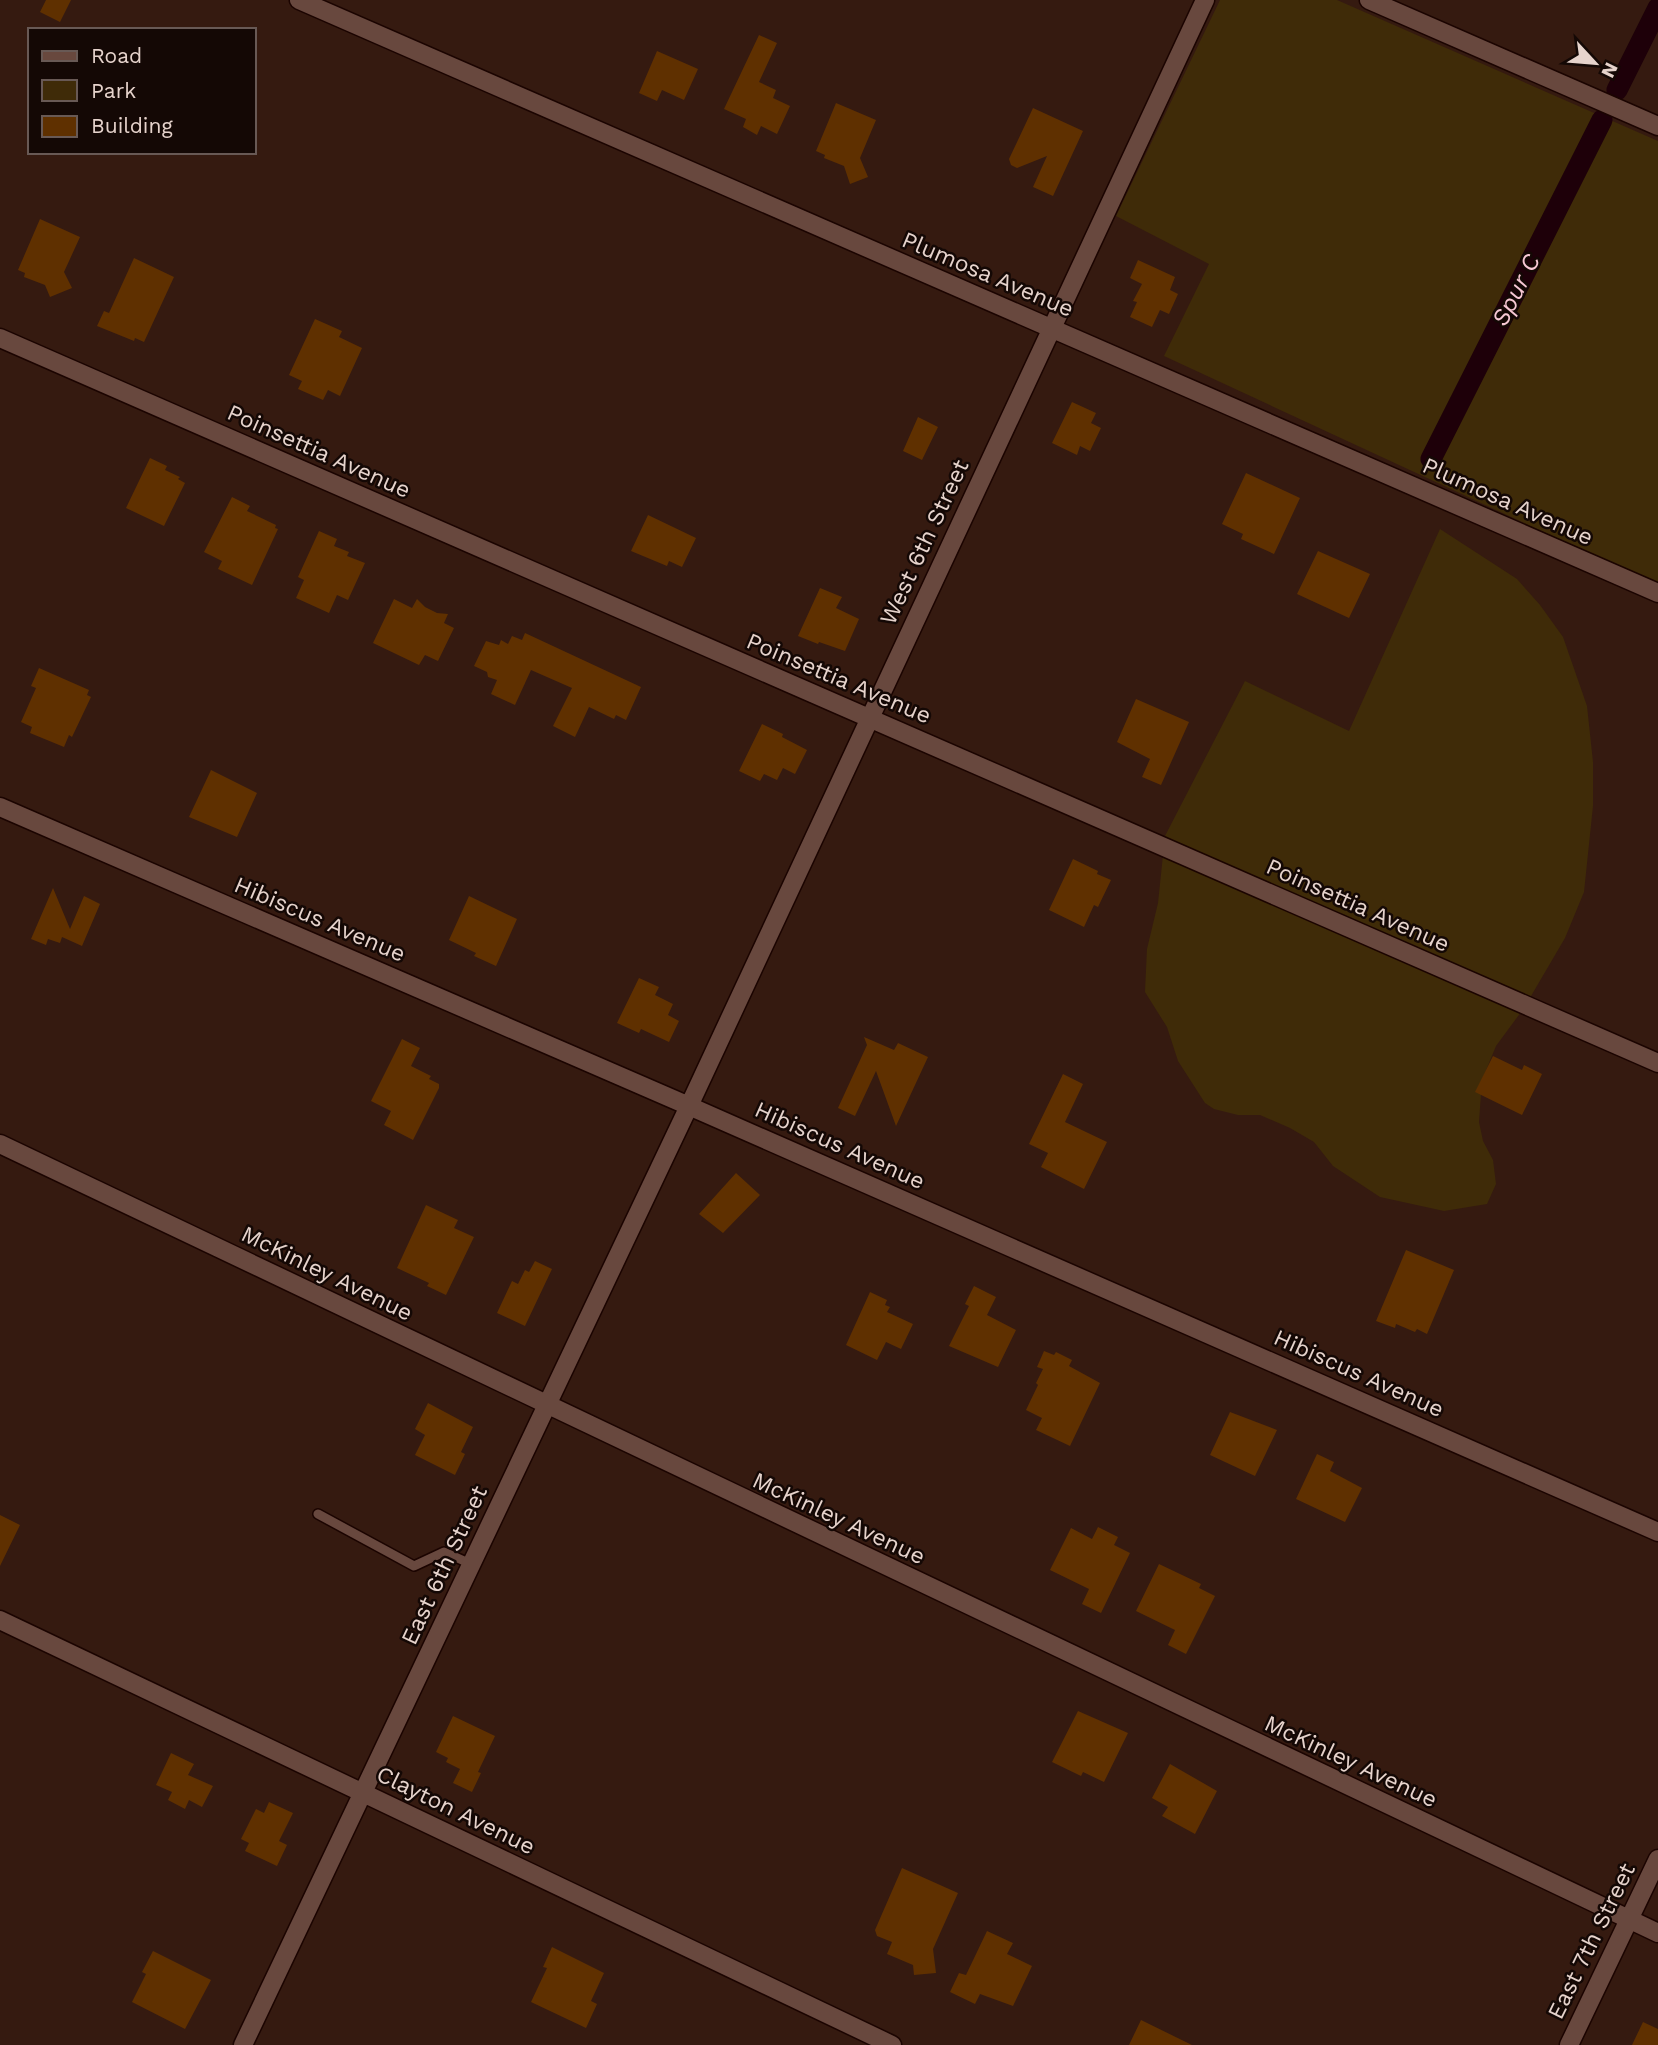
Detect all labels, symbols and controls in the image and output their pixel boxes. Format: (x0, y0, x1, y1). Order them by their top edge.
legend (28, 28, 256, 154)
north arrow (1560, 28, 1630, 98)
text: Road (91, 43, 142, 68)
text: N (1596, 59, 1623, 82)
text: Park (91, 78, 136, 103)
text: Building (91, 113, 173, 138)
street label: Plumosa Avenue (898, 226, 1078, 323)
water label: Spur C (1486, 249, 1546, 331)
street label: Poinsettia Avenue (223, 399, 415, 504)
street label: Plumosa Avenue (1418, 452, 1597, 551)
street label: West 6th Street (874, 455, 975, 629)
street label: Poinsettia Avenue (743, 627, 935, 730)
street label: Poinsettia Avenue (1262, 853, 1454, 958)
street label: Hibiscus Avenue (230, 871, 409, 968)
street label: Hibiscus Avenue (751, 1096, 929, 1195)
street label: McKinley Avenue (237, 1220, 417, 1327)
street label: Hibiscus Avenue (1270, 1324, 1448, 1423)
street label: McKinley Avenue (748, 1467, 929, 1570)
street label: East 6th Street (396, 1481, 493, 1649)
street label: McKinley Avenue (1260, 1710, 1441, 1813)
street label: Clayton Avenue (372, 1760, 539, 1860)
street label: East 7th Street (1542, 1858, 1641, 2024)

